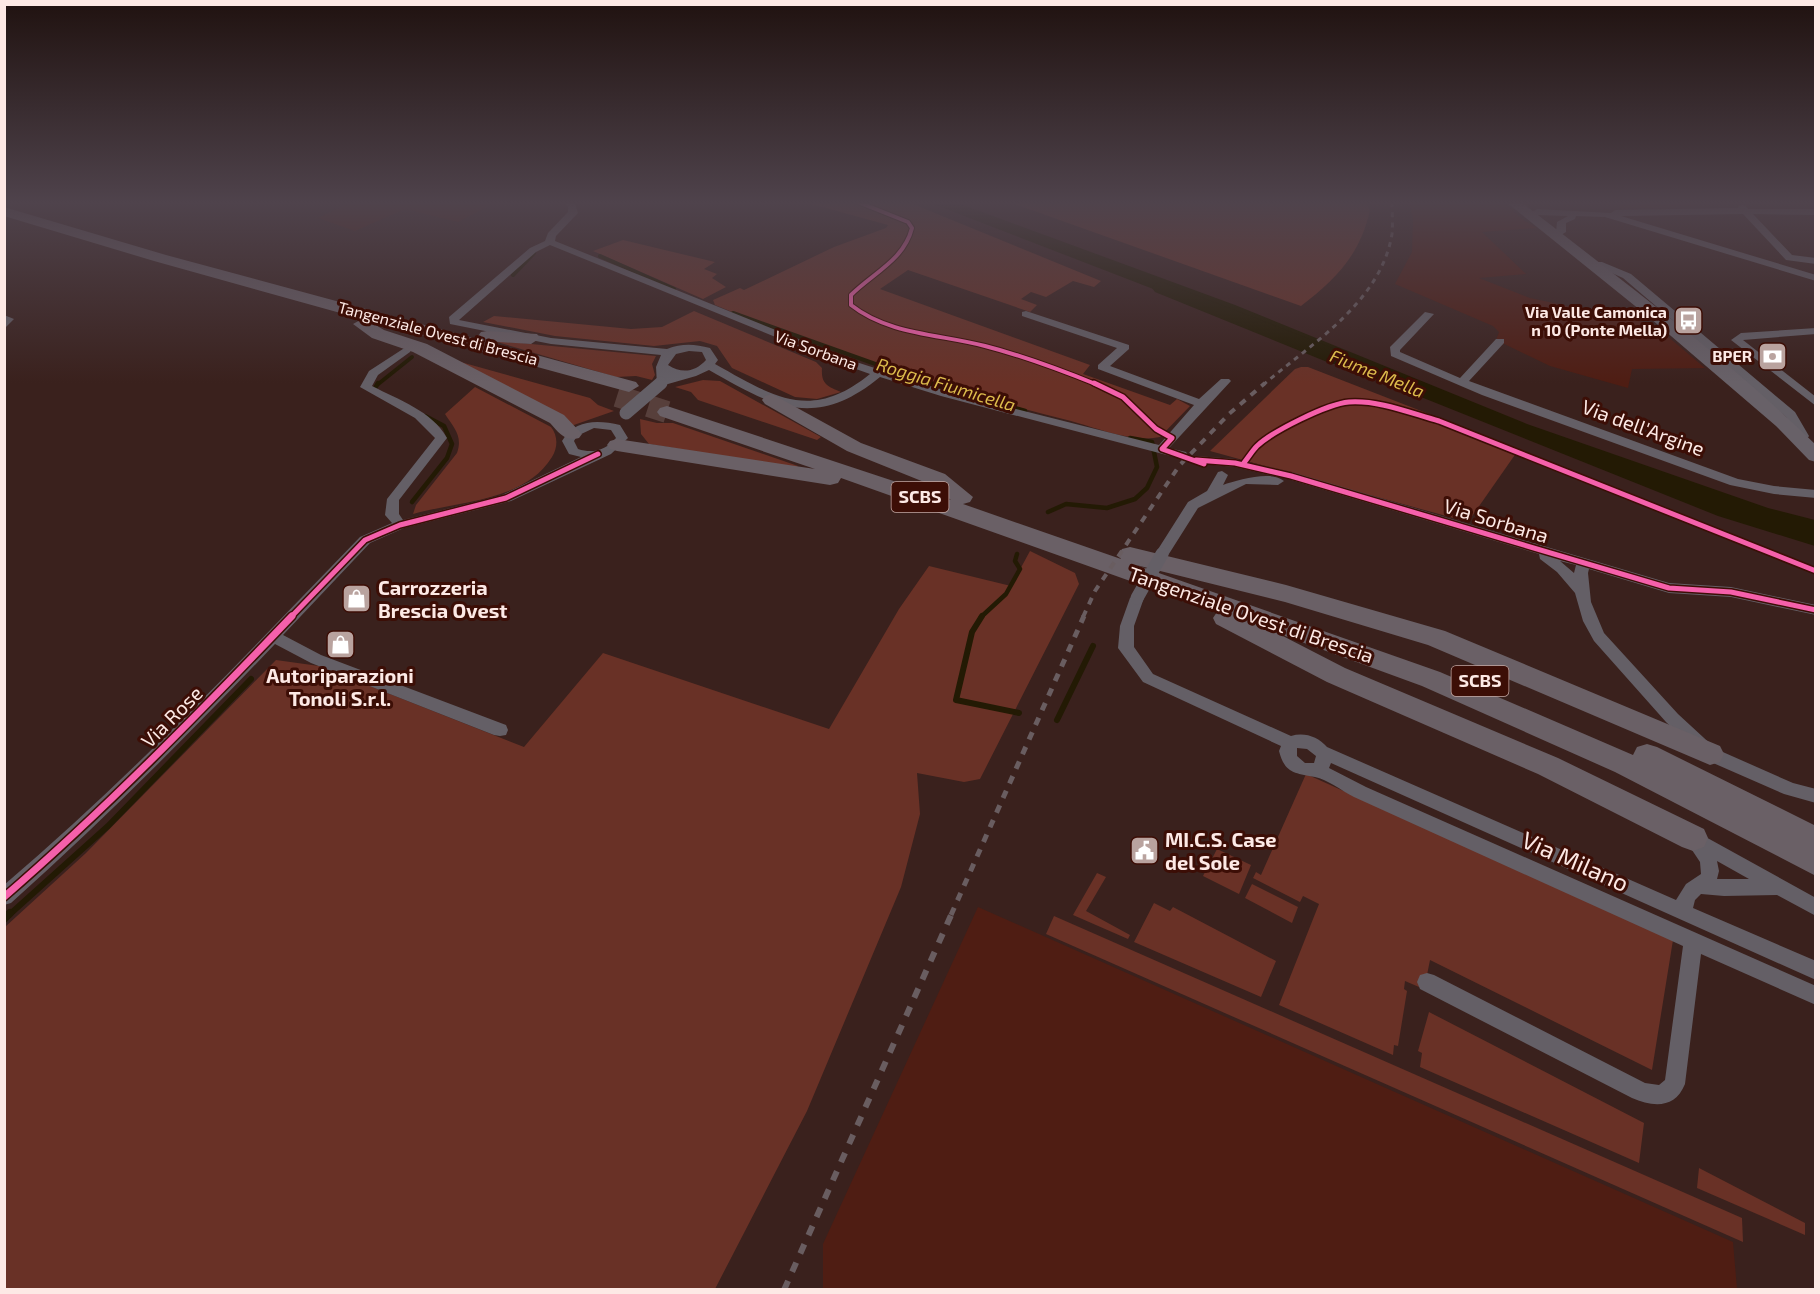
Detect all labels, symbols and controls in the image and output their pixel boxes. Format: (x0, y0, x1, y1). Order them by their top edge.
street label: Tangenziale Ovest di Brescia (336, 297, 540, 368)
place label: Via Valle Camonica n 10 (Ponte Mella) (1525, 302, 1667, 339)
bus stop icon: Via Valle Camonica n 10 (Ponte Mella) (1672, 305, 1704, 337)
street label: Via Sorbana (772, 326, 860, 373)
bank icon: BPER (1757, 340, 1789, 372)
water label: Fiume Mella (1327, 344, 1428, 402)
place label: BPER (1712, 346, 1752, 365)
water label: Roggia Fiumicella (874, 352, 1018, 416)
street label: Via dell'Argine (1579, 394, 1708, 460)
road number: SCBS (892, 482, 948, 512)
street label: Via Sorbana (1441, 493, 1552, 547)
street label: Tangenziale Ovest di Brescia (1126, 561, 1377, 667)
place label: Carrozzeria Brescia Ovest (378, 575, 508, 622)
shop icon: Carrozzeria Brescia Ovest (341, 583, 373, 615)
shop icon: Autoriparazioni Tonoli S.r.l. (324, 629, 356, 661)
place label: Autoriparazioni Tonoli S.r.l. (266, 663, 414, 710)
road number: SCBS (1452, 666, 1508, 696)
street label: Via Rose (136, 681, 207, 752)
street label: Via Milano (1518, 824, 1634, 897)
place label: MI.C.S. Case del Sole (1165, 827, 1277, 874)
public building icon: MI.C.S. Case del Sole (1128, 835, 1160, 867)

